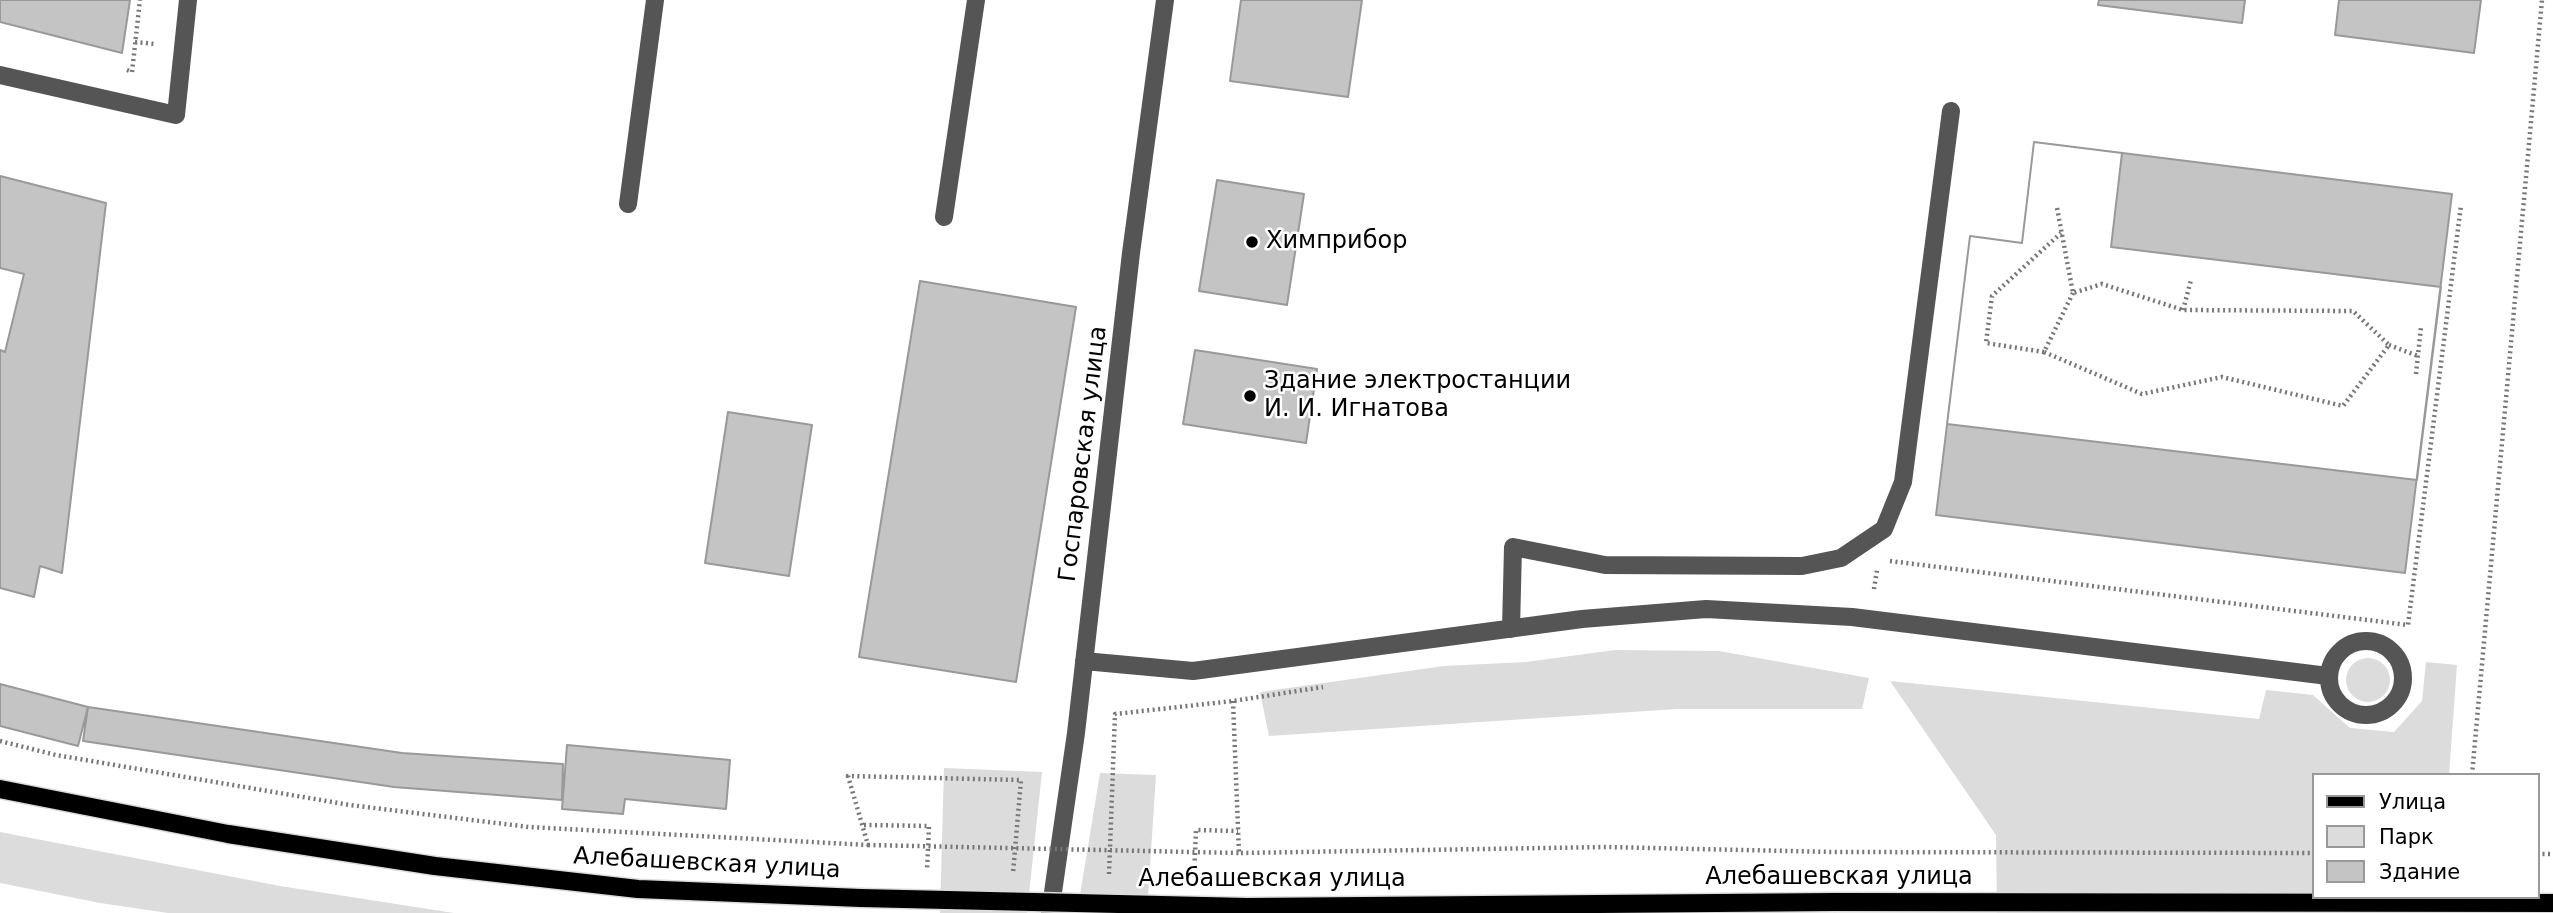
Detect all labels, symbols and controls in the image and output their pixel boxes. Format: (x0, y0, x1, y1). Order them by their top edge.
place label: Химприбор (1266, 228, 1407, 256)
marker: Химприбор (1244, 234, 1260, 250)
street label: Госпаровская улица (1054, 324, 1114, 584)
place label: Здание электростанции И. И. Игнатова (1264, 368, 1571, 424)
marker: Здание электростанции И. И. Игнатова (1242, 388, 1258, 404)
legend (2312, 773, 2539, 899)
text: Улица (2379, 790, 2446, 814)
text: Парк (2379, 825, 2434, 849)
street label: Алебашевская улица (573, 843, 841, 885)
text: Здание (2379, 860, 2460, 884)
street label: Алебашевская улица (1705, 864, 1973, 892)
street label: Алебашевская улица (1138, 866, 1406, 894)

